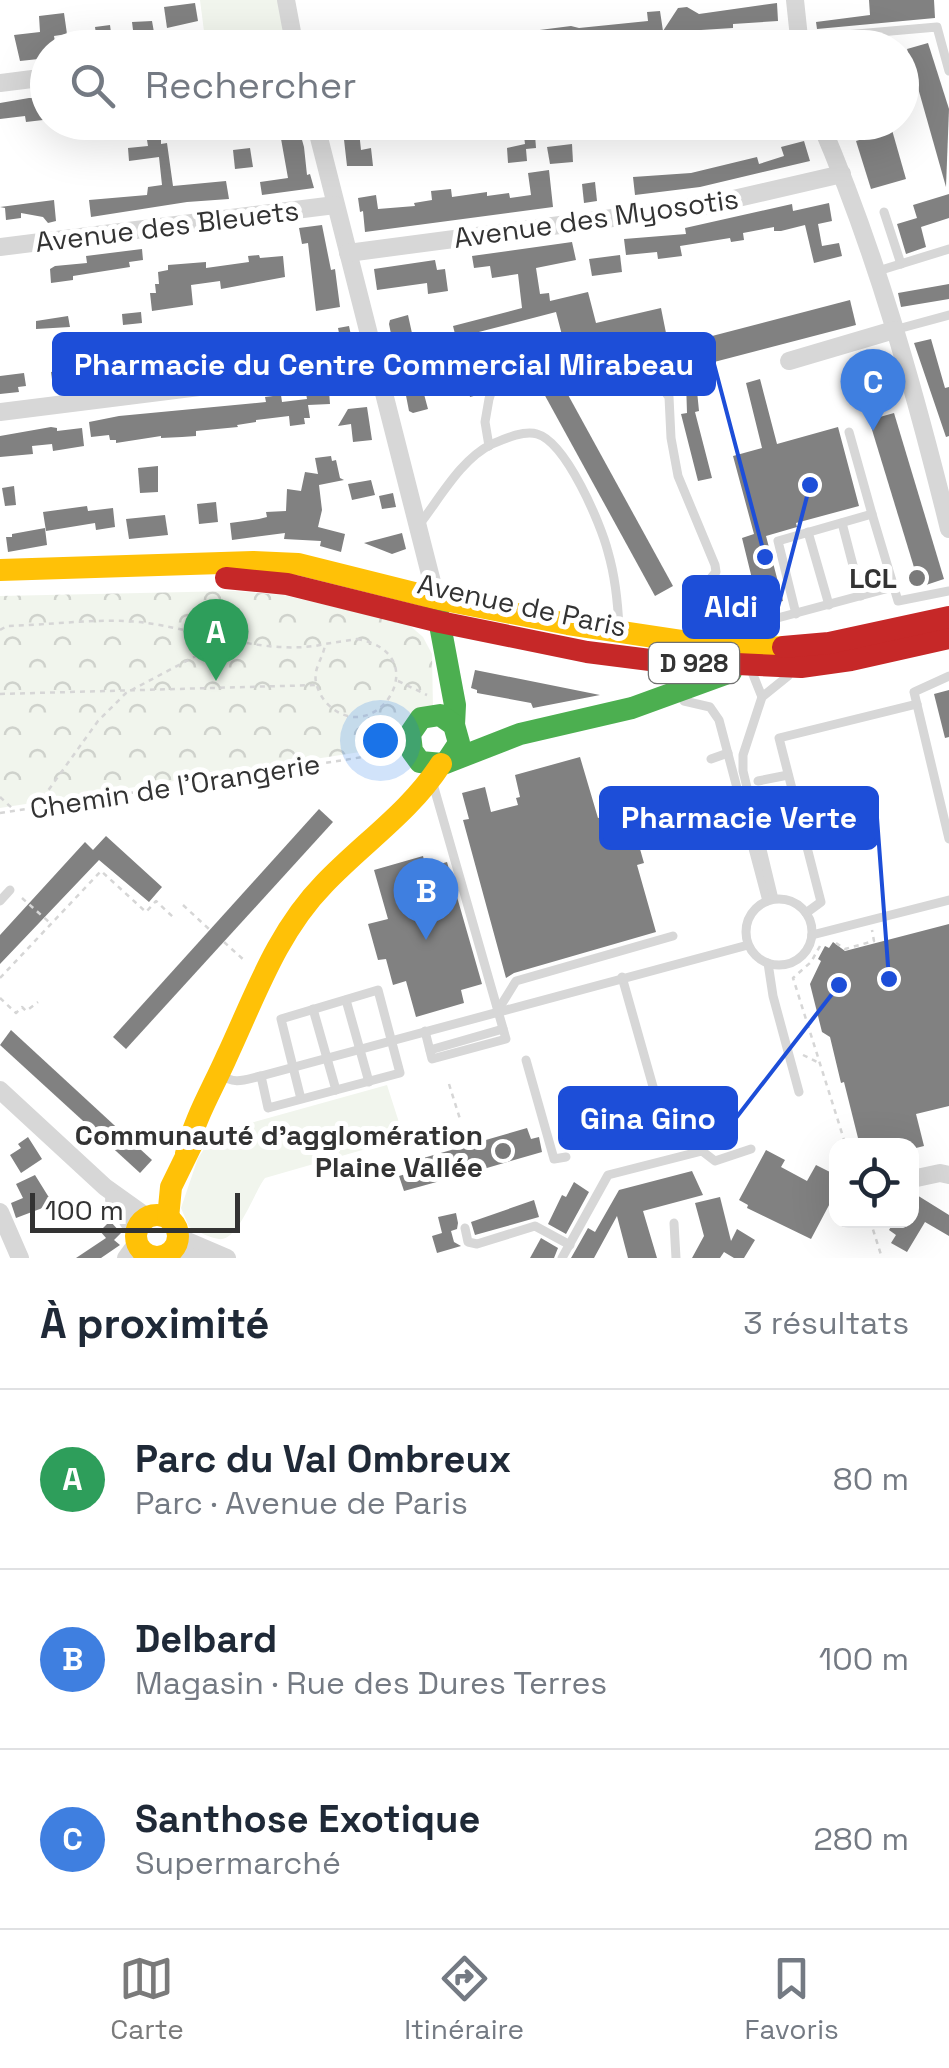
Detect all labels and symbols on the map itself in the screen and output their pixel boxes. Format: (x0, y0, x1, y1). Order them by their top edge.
street label: Avenue des Myosotis (451, 180, 741, 256)
street label: Avenue des Bleuets (33, 192, 301, 260)
callout: Pharmacie du Centre Commercial Mirabeau (54, 334, 714, 394)
text: Pharmacie du Centre Commercial Mirabeau (74, 345, 694, 384)
pin: C (840, 348, 906, 431)
place label: LCL (849, 560, 897, 596)
street label: Avenue de Paris (414, 565, 630, 645)
marker: LCL (906, 567, 928, 589)
callout: Aldi (684, 577, 778, 637)
text: Aldi (704, 587, 758, 626)
pin: A (184, 598, 248, 681)
road number: D 928 (649, 643, 739, 683)
your location (355, 715, 406, 766)
street label: Chemin de l'Orangerie (27, 745, 323, 827)
callout: Pharmacie Verte (601, 788, 877, 848)
text: Pharmacie Verte (621, 798, 857, 837)
pin: B (394, 858, 458, 940)
callout: Gina Gino (560, 1088, 736, 1148)
text: Gina Gino (580, 1099, 716, 1138)
place label: Communauté d'agglomération Plaine Vallée (75, 1117, 483, 1185)
marker: Communauté d'agglomération Plaine Vallée (492, 1140, 514, 1162)
scale bar (30, 1188, 240, 1232)

